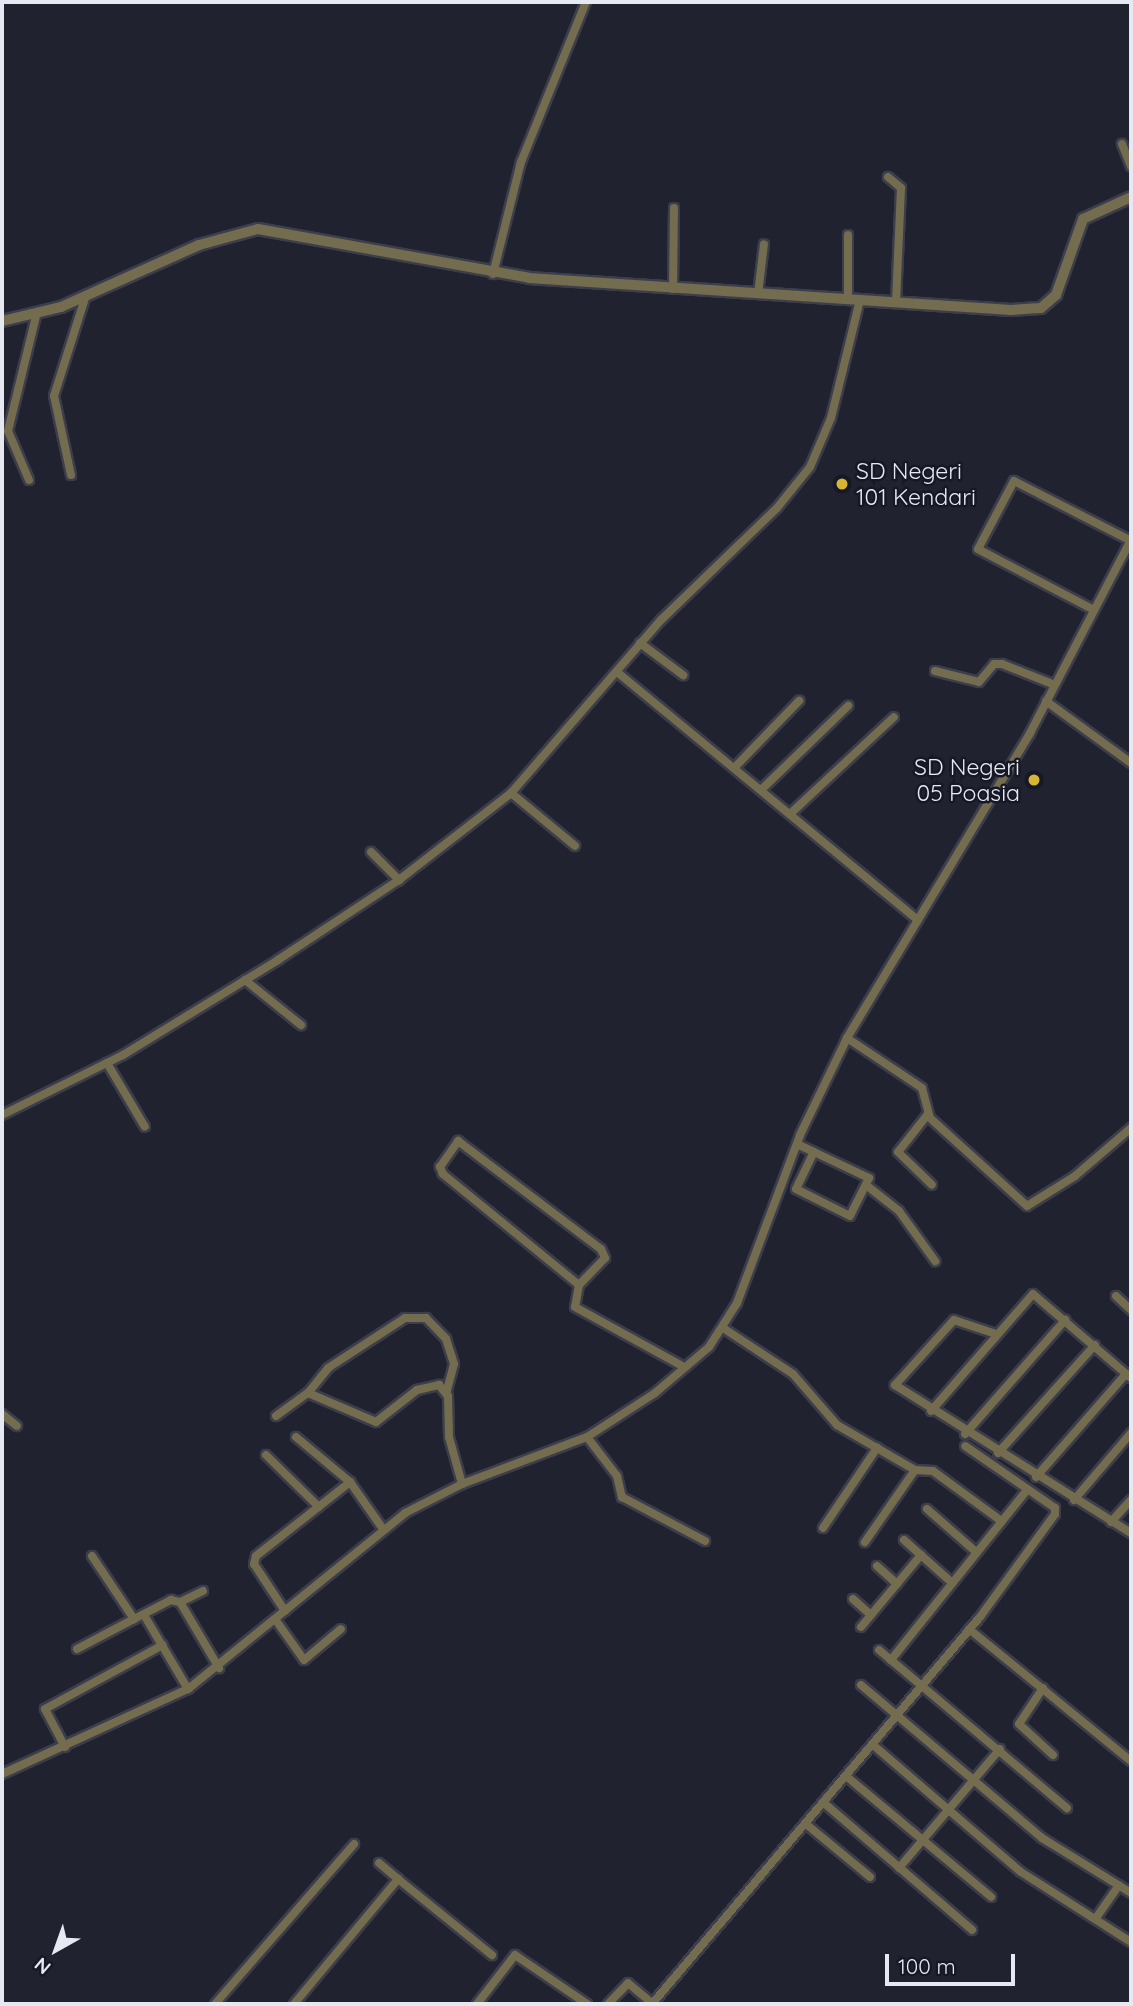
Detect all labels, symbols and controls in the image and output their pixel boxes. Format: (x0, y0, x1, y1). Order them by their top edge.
place label: SD Negeri 101 Kendari (856, 457, 976, 511)
marker: SD Negeri 101 Kendari (834, 476, 850, 492)
place label: SD Negeri 05 Poasia (914, 753, 1020, 807)
marker: SD Negeri 05 Poasia (1026, 772, 1042, 788)
north arrow (21, 1915, 91, 1985)
scale bar (888, 1940, 1018, 1984)
text: N (29, 1952, 56, 1980)
text: 100 m (898, 1953, 956, 1979)

